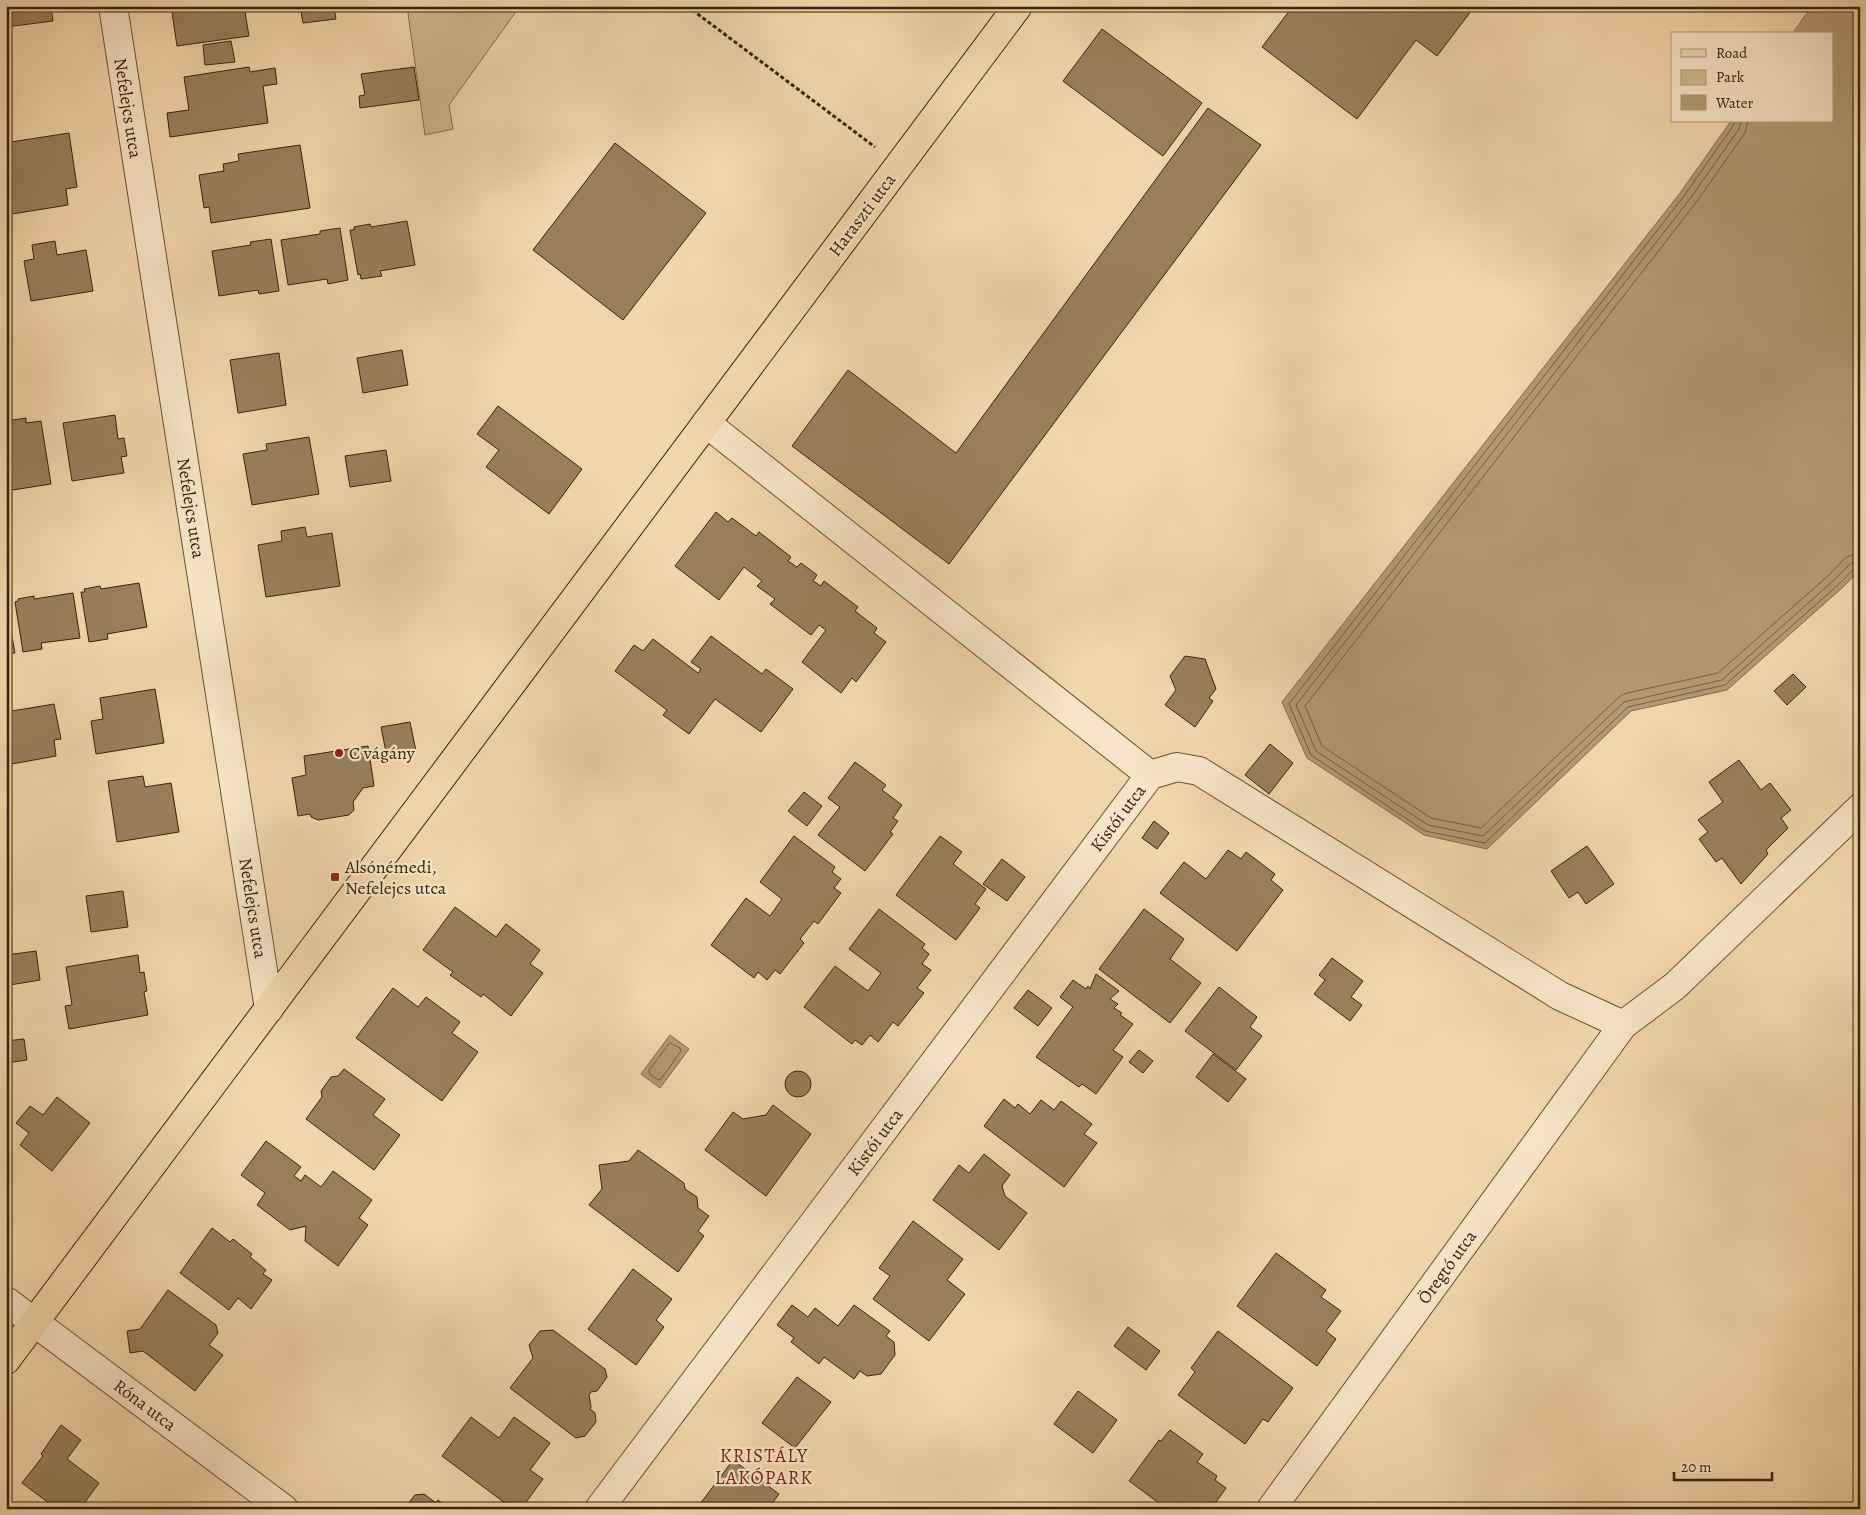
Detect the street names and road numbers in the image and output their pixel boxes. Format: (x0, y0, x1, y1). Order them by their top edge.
street label: Nefelejcs utca (108, 56, 148, 160)
street label: Haraszti utca (823, 168, 902, 261)
street label: Nefelejcs utca (171, 456, 211, 560)
street label: Kistói utca (1085, 779, 1152, 857)
street label: Nefelejcs utca (233, 856, 273, 960)
street label: Kistói utca (842, 1103, 909, 1181)
street label: Öregtó utca (1412, 1225, 1482, 1309)
street label: Róna utca (109, 1374, 182, 1437)

